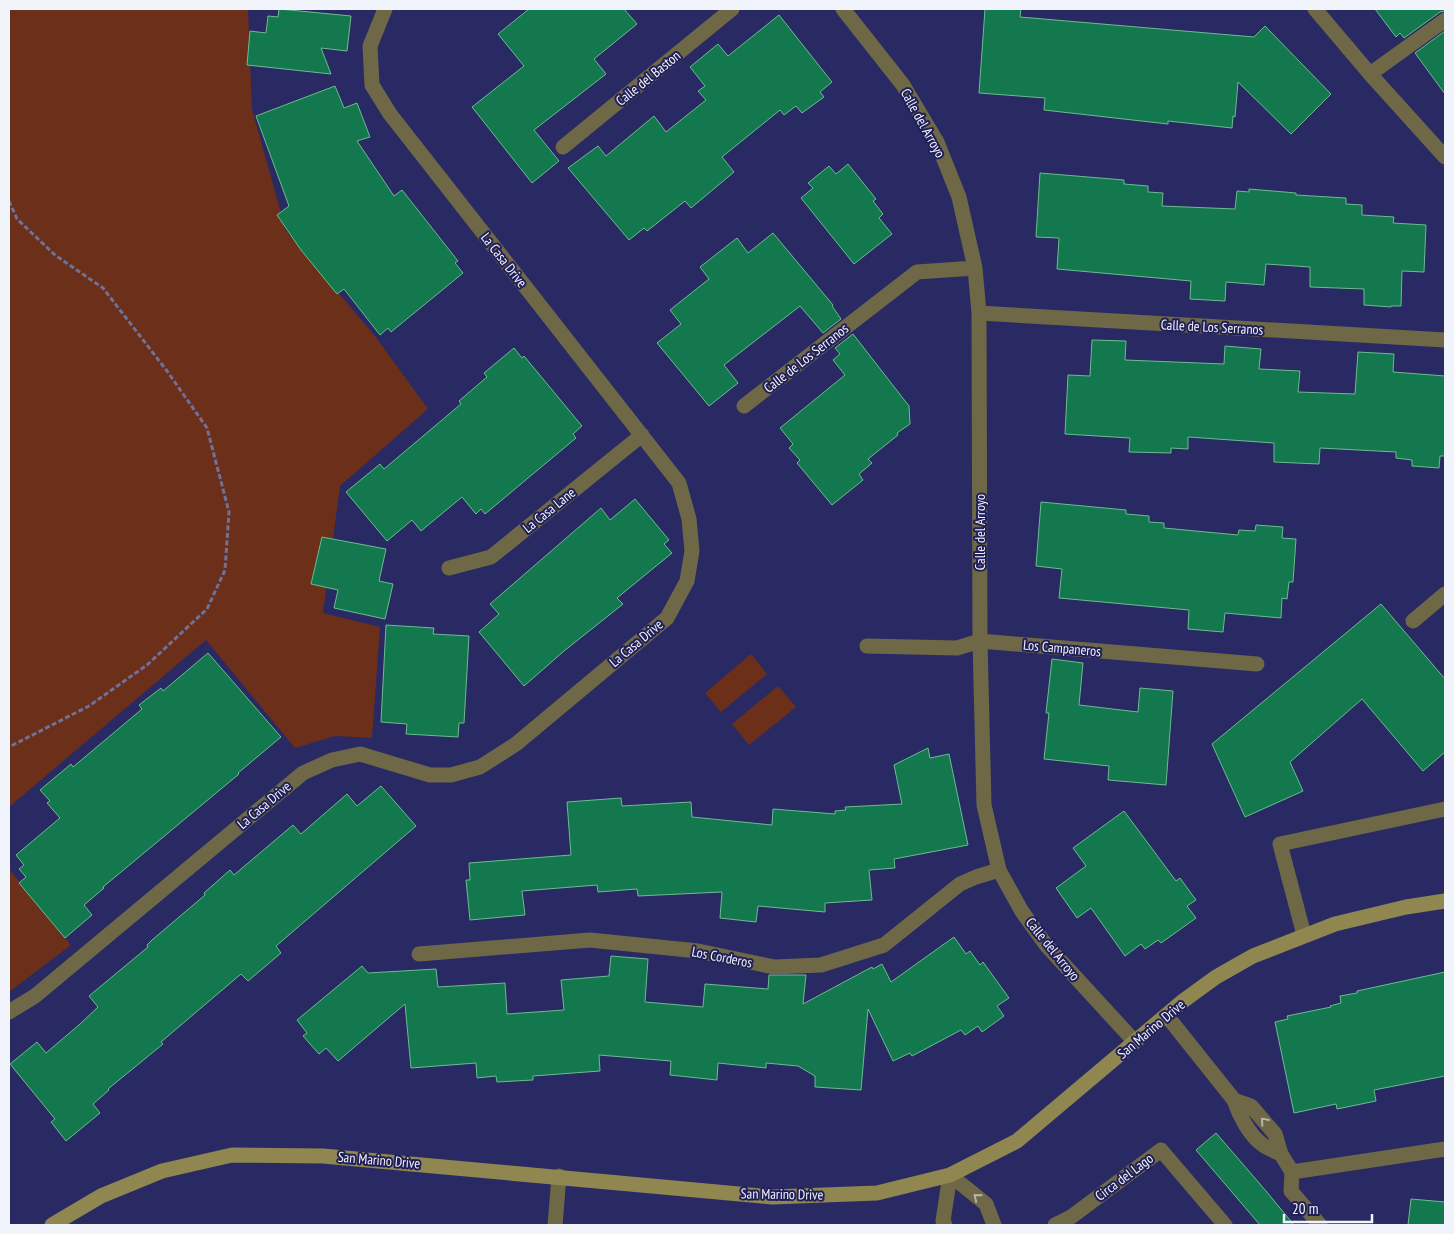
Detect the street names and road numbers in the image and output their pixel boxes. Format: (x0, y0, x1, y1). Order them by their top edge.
street label: Calle del Baston (612, 46, 684, 110)
street label: Calle del Arroyo (897, 85, 949, 161)
street label: La Casa Drive (477, 229, 531, 291)
street label: Calle de Los Serranos (1160, 315, 1264, 339)
street label: Calle de Los Serranos (760, 319, 852, 397)
street label: La Casa Lane (519, 483, 579, 537)
street label: Calle del Arroyo (971, 494, 989, 570)
street label: La Casa Drive (605, 615, 667, 671)
street label: Los Campaneros (1022, 636, 1102, 660)
street label: La Casa Drive (233, 777, 295, 833)
street label: Calle del Arroyo (1022, 914, 1084, 984)
street label: Los Corderos (690, 942, 754, 972)
street label: San Marino Drive (1114, 995, 1189, 1062)
street label: San Marino Drive (337, 1147, 421, 1173)
street label: Circa del Lago (1091, 1149, 1157, 1205)
street label: San Marino Drive (740, 1184, 824, 1204)

